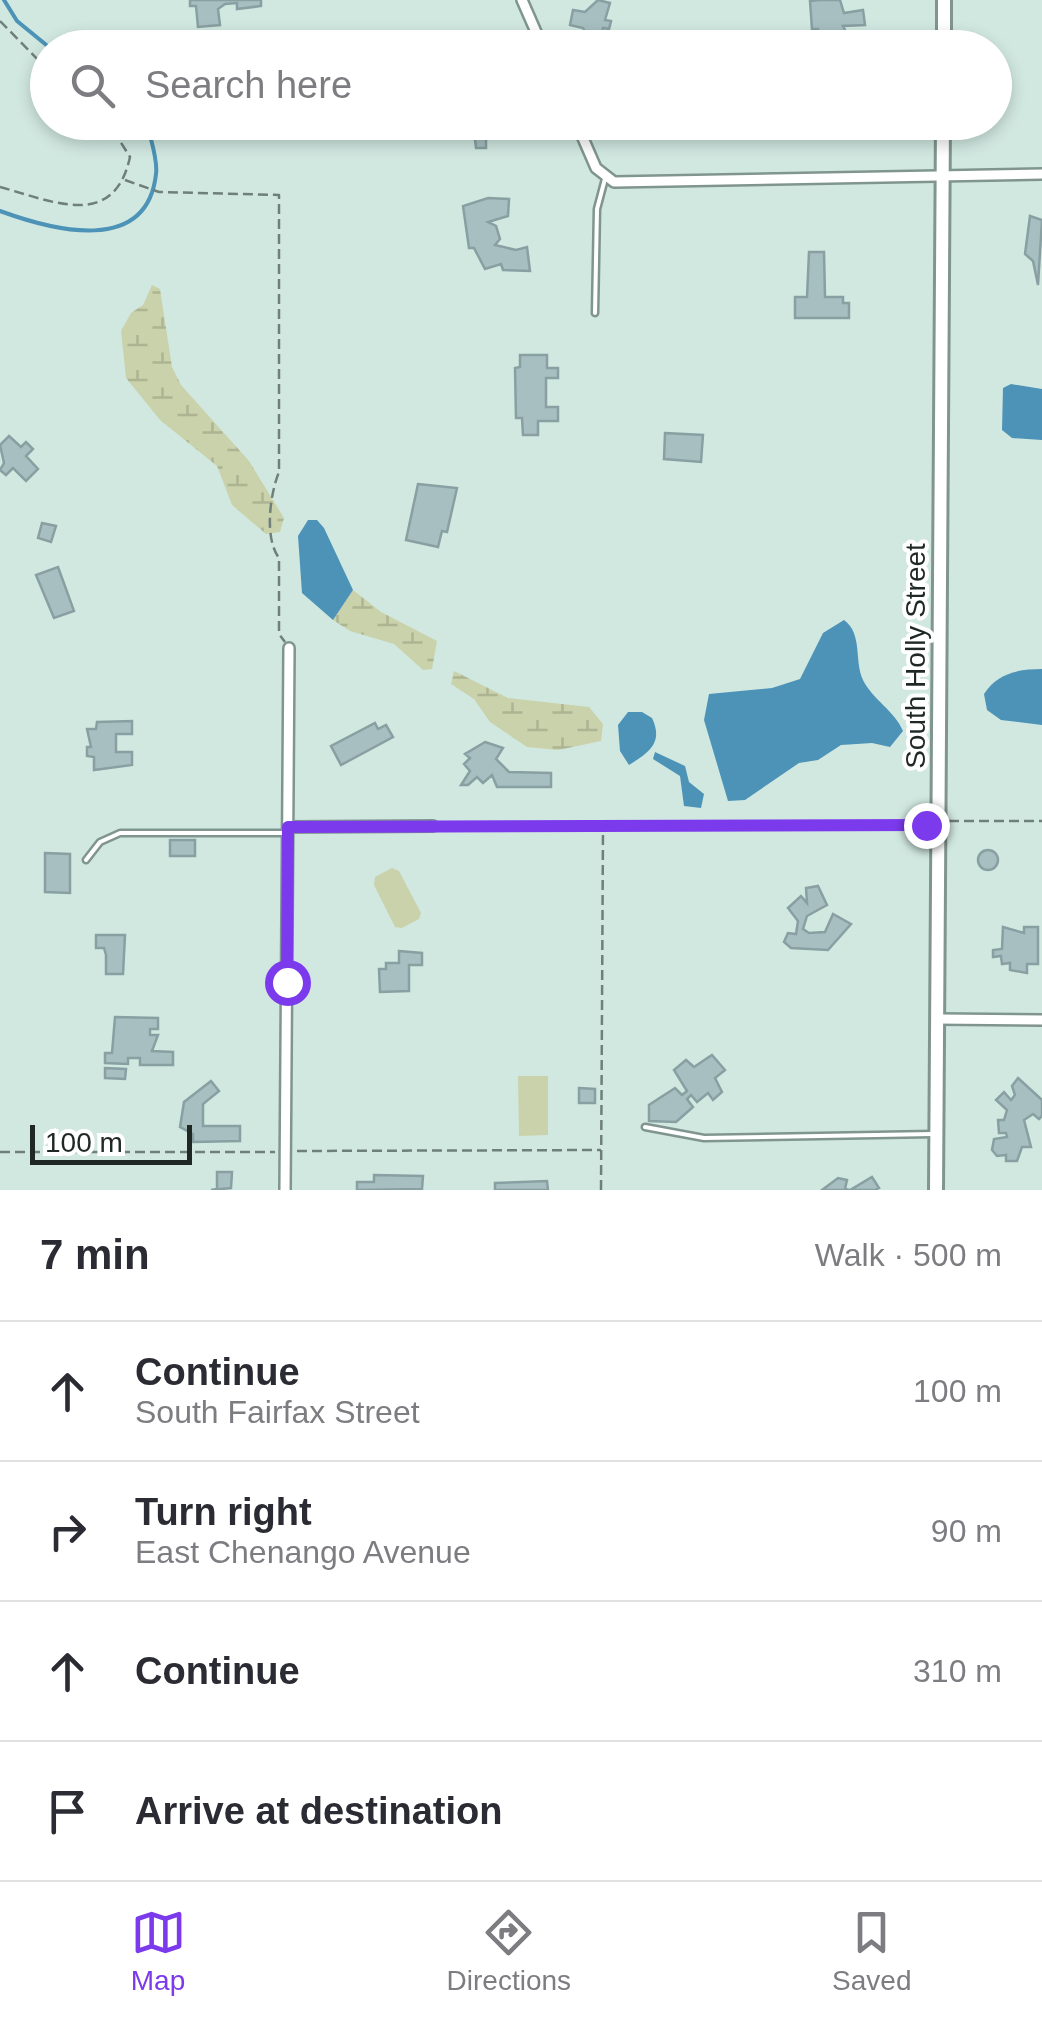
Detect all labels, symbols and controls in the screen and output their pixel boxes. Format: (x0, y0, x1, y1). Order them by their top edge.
search box (30, 30, 1012, 140)
icon: search (65, 58, 120, 113)
text: Search here (145, 64, 352, 106)
street label: South Holly Street (900, 543, 931, 769)
route end (904, 803, 950, 849)
route start (265, 960, 311, 1006)
scale bar (30, 1120, 192, 1164)
text: 100 m (45, 1127, 123, 1158)
text: 7 min (40, 1231, 150, 1278)
text: Walk · 500 m (815, 1237, 1002, 1273)
text: Continue (135, 1351, 300, 1393)
icon: ahead (40, 1364, 95, 1419)
text: 100 m (913, 1373, 1002, 1409)
text: South Fairfax Street (135, 1394, 420, 1430)
text: Turn right (135, 1491, 312, 1533)
icon: right (40, 1504, 95, 1559)
text: 90 m (931, 1513, 1002, 1549)
text: East Chenango Avenue (135, 1534, 471, 1570)
icon: ahead (40, 1644, 95, 1699)
text: Continue (135, 1650, 300, 1692)
text: 310 m (913, 1653, 1002, 1689)
icon: arrive (40, 1784, 95, 1839)
text: Arrive at destination (135, 1790, 502, 1832)
tab: Map (131, 1905, 186, 1997)
tab: Directions (447, 1905, 571, 1997)
tab: Saved (832, 1905, 911, 1997)

